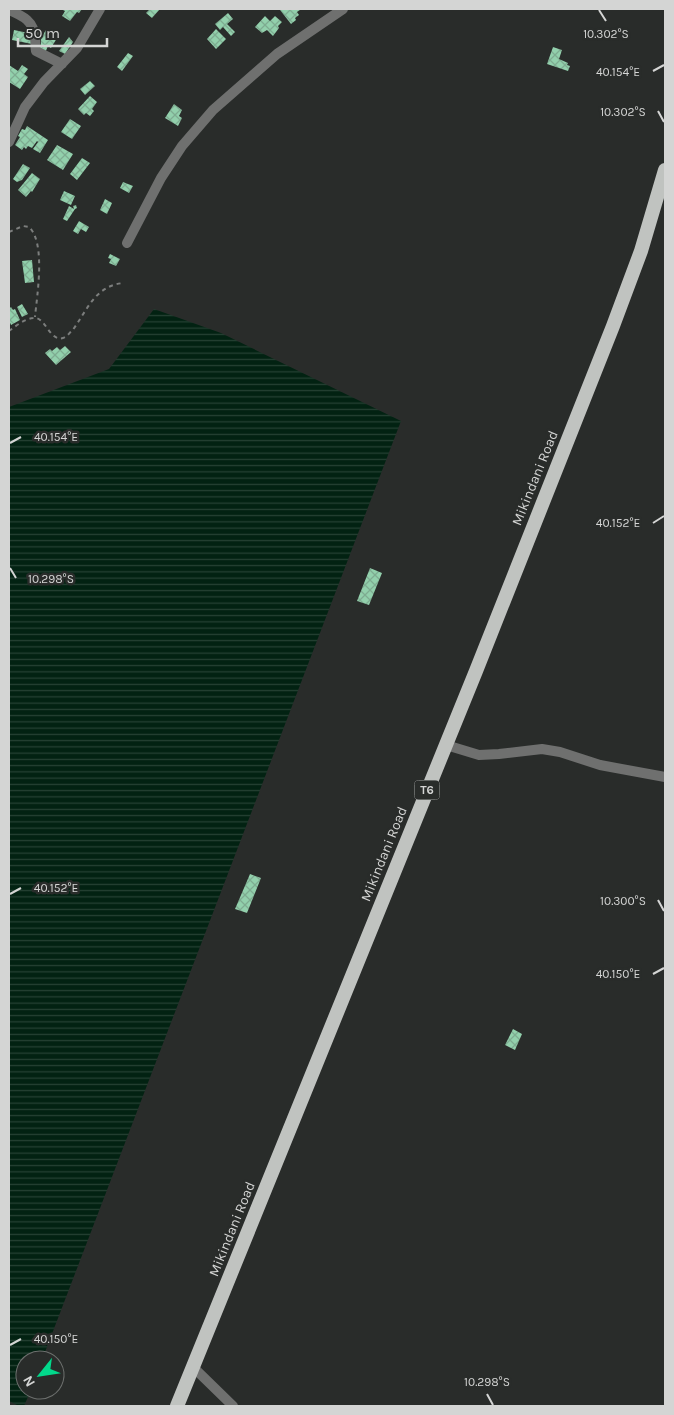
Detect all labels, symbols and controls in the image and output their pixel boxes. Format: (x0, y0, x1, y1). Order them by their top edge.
scale bar (18, 15, 106, 47)
text: 50 m (25, 24, 60, 42)
text: 10.302°S (583, 27, 629, 41)
text: 40.154°E (596, 65, 640, 79)
text: 10.302°S (600, 105, 646, 119)
street label: Mikindani Road (508, 428, 562, 528)
text: 40.154°E (34, 430, 78, 444)
text: 40.152°E (596, 516, 640, 530)
text: 10.298°S (28, 572, 74, 586)
road number: T6 (414, 780, 440, 800)
street label: Mikindani Road (357, 804, 411, 904)
text: 40.152°E (34, 881, 78, 895)
text: 10.300°S (600, 894, 646, 908)
text: 40.150°E (596, 967, 640, 981)
street label: Mikindani Road (205, 1179, 259, 1279)
text: 40.150°E (34, 1332, 78, 1346)
north arrow (15, 1350, 65, 1400)
text: N (19, 1373, 39, 1390)
text: 10.298°S (464, 1375, 510, 1389)

